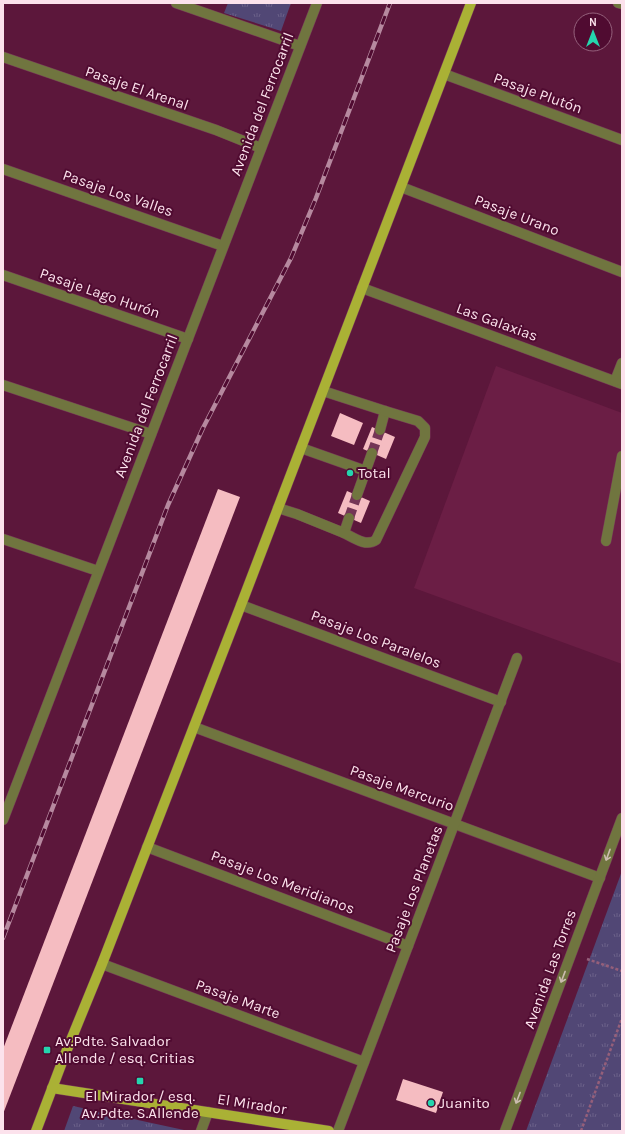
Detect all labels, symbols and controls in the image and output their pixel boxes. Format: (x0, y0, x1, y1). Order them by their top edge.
north arrow (573, 12, 613, 52)
text: N (589, 16, 597, 29)
street label: Avenida del Ferrocarril (226, 30, 298, 178)
street label: Pasaje El Arenal (83, 62, 191, 114)
street label: Pasaje Plutón (491, 69, 585, 117)
street label: Pasaje Los Valles (60, 166, 176, 220)
street label: Pasaje Urano (472, 191, 562, 239)
street label: Pasaje Lago Hurón (38, 264, 162, 322)
street label: Las Galaxias (454, 299, 540, 345)
street label: Avenida del Ferrocarril (110, 332, 182, 480)
place label: Total (358, 464, 391, 482)
marker: Total (345, 468, 355, 478)
street label: Pasaje Los Paralelos (308, 606, 444, 672)
street label: Pasaje Mercurio (348, 761, 456, 815)
street label: Pasaje Los Planetas (381, 823, 447, 955)
street label: Pasaje Los Meridianos (209, 846, 357, 918)
one-way arrow (604, 848, 612, 860)
street label: Avenida Las Torres (520, 907, 580, 1031)
one-way arrow (559, 970, 567, 982)
street label: Pasaje Marte (193, 975, 283, 1023)
place label: Av.Pdte. Salvador Allende / esq. Critias (55, 1032, 195, 1067)
marker: Av.Pdte. Salvador Allende / esq. Critias (42, 1045, 52, 1055)
marker: El Mirador / esq. Av.Pdte. S.Allende (135, 1076, 145, 1086)
place label: El Mirador / esq. Av.Pdte. S.Allende (81, 1087, 199, 1122)
street label: El Mirador (216, 1090, 288, 1118)
one-way arrow (513, 1092, 521, 1104)
place label: Juanito (439, 1094, 490, 1112)
marker: Juanito (426, 1098, 436, 1108)

